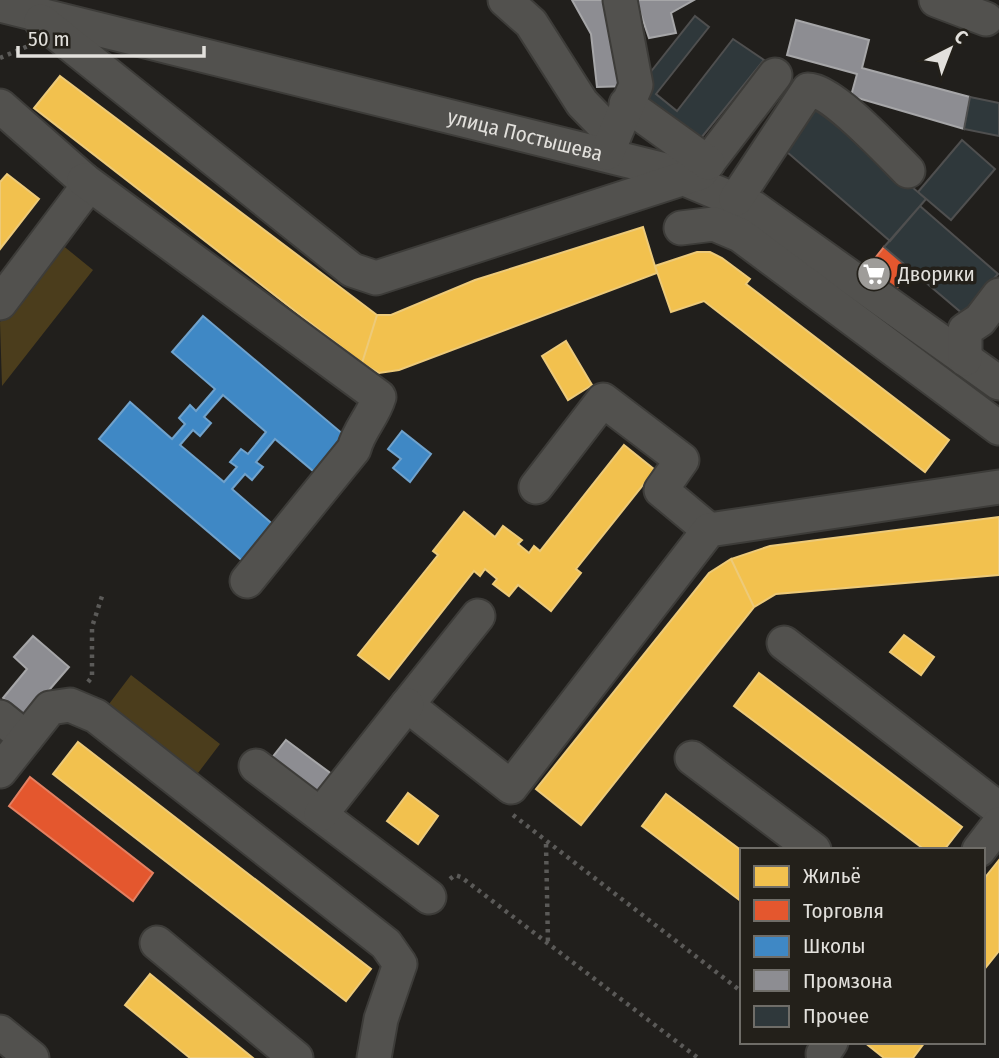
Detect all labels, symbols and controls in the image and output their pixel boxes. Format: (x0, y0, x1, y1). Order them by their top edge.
scale bar (18, 14, 203, 58)
north arrow (915, 14, 985, 84)
text: С (950, 25, 972, 49)
text: 50 m (28, 26, 70, 52)
street label: улица Постышева (445, 104, 605, 167)
supermarket icon: Дворики (855, 255, 893, 293)
place label: Дворики (897, 261, 975, 287)
legend (740, 848, 985, 1044)
text: Жильё (803, 863, 861, 889)
text: Торговля (803, 898, 884, 924)
text: Школы (803, 933, 866, 959)
text: Промзона (803, 968, 892, 994)
text: Прочее (803, 1003, 869, 1029)

